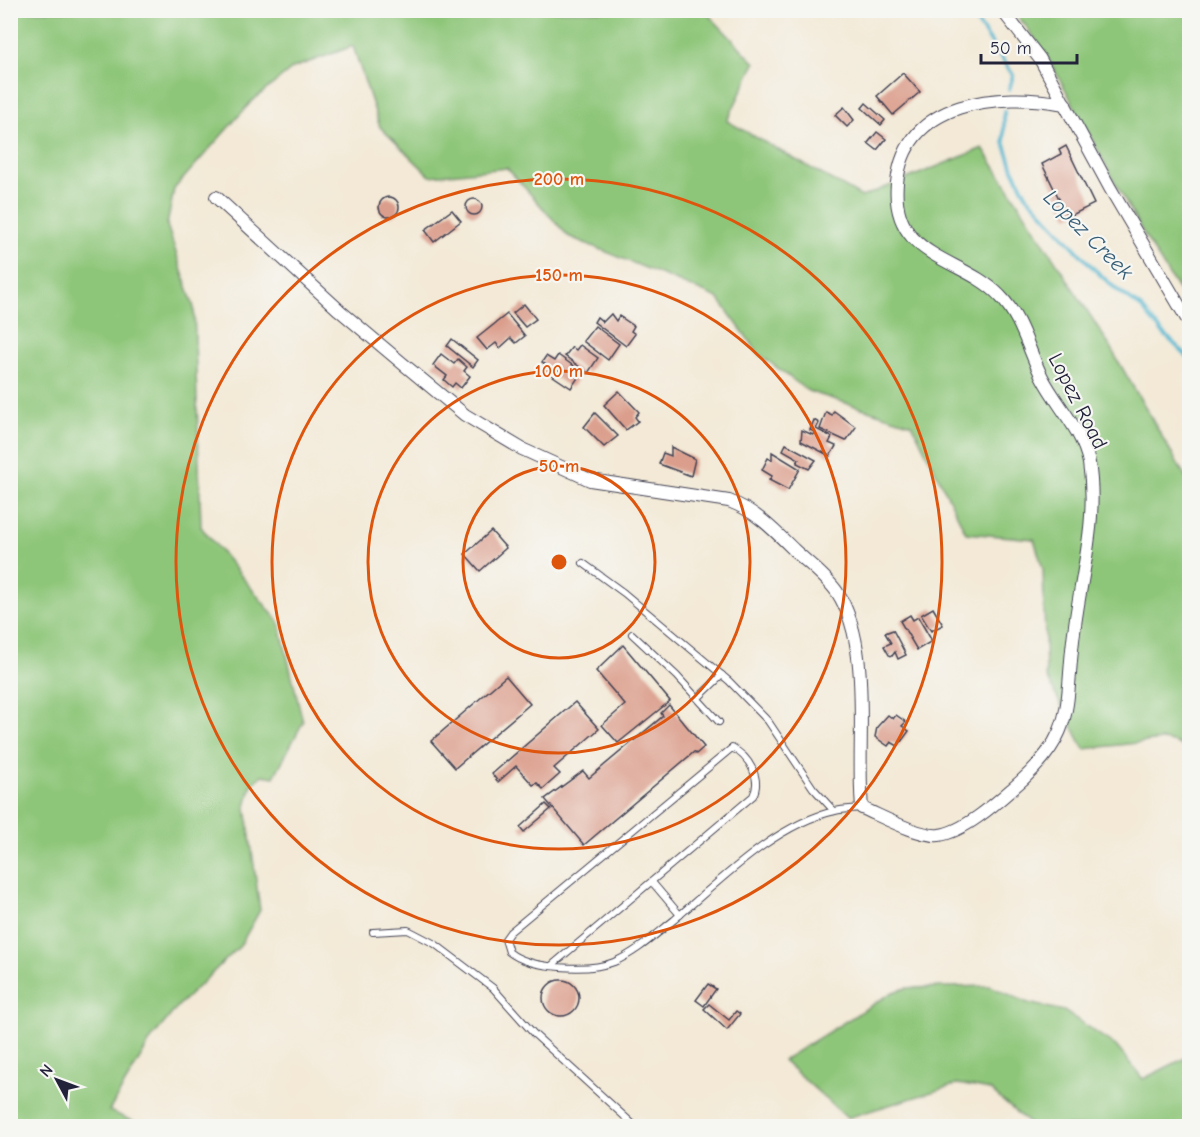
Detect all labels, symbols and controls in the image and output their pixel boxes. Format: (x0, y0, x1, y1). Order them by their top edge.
scale bar (981, 27, 1077, 65)
text: 50 m (990, 38, 1032, 59)
text: 200 m (534, 169, 584, 190)
water label: Lopez Creek (1038, 184, 1139, 285)
text: 150 m (535, 265, 583, 286)
street label: Lopez Road (1044, 349, 1112, 453)
text: 100 m (535, 361, 583, 382)
text: 50 m (539, 456, 579, 477)
centre of rings (549, 552, 569, 572)
north arrow (27, 1050, 87, 1110)
text: N (36, 1061, 57, 1081)

